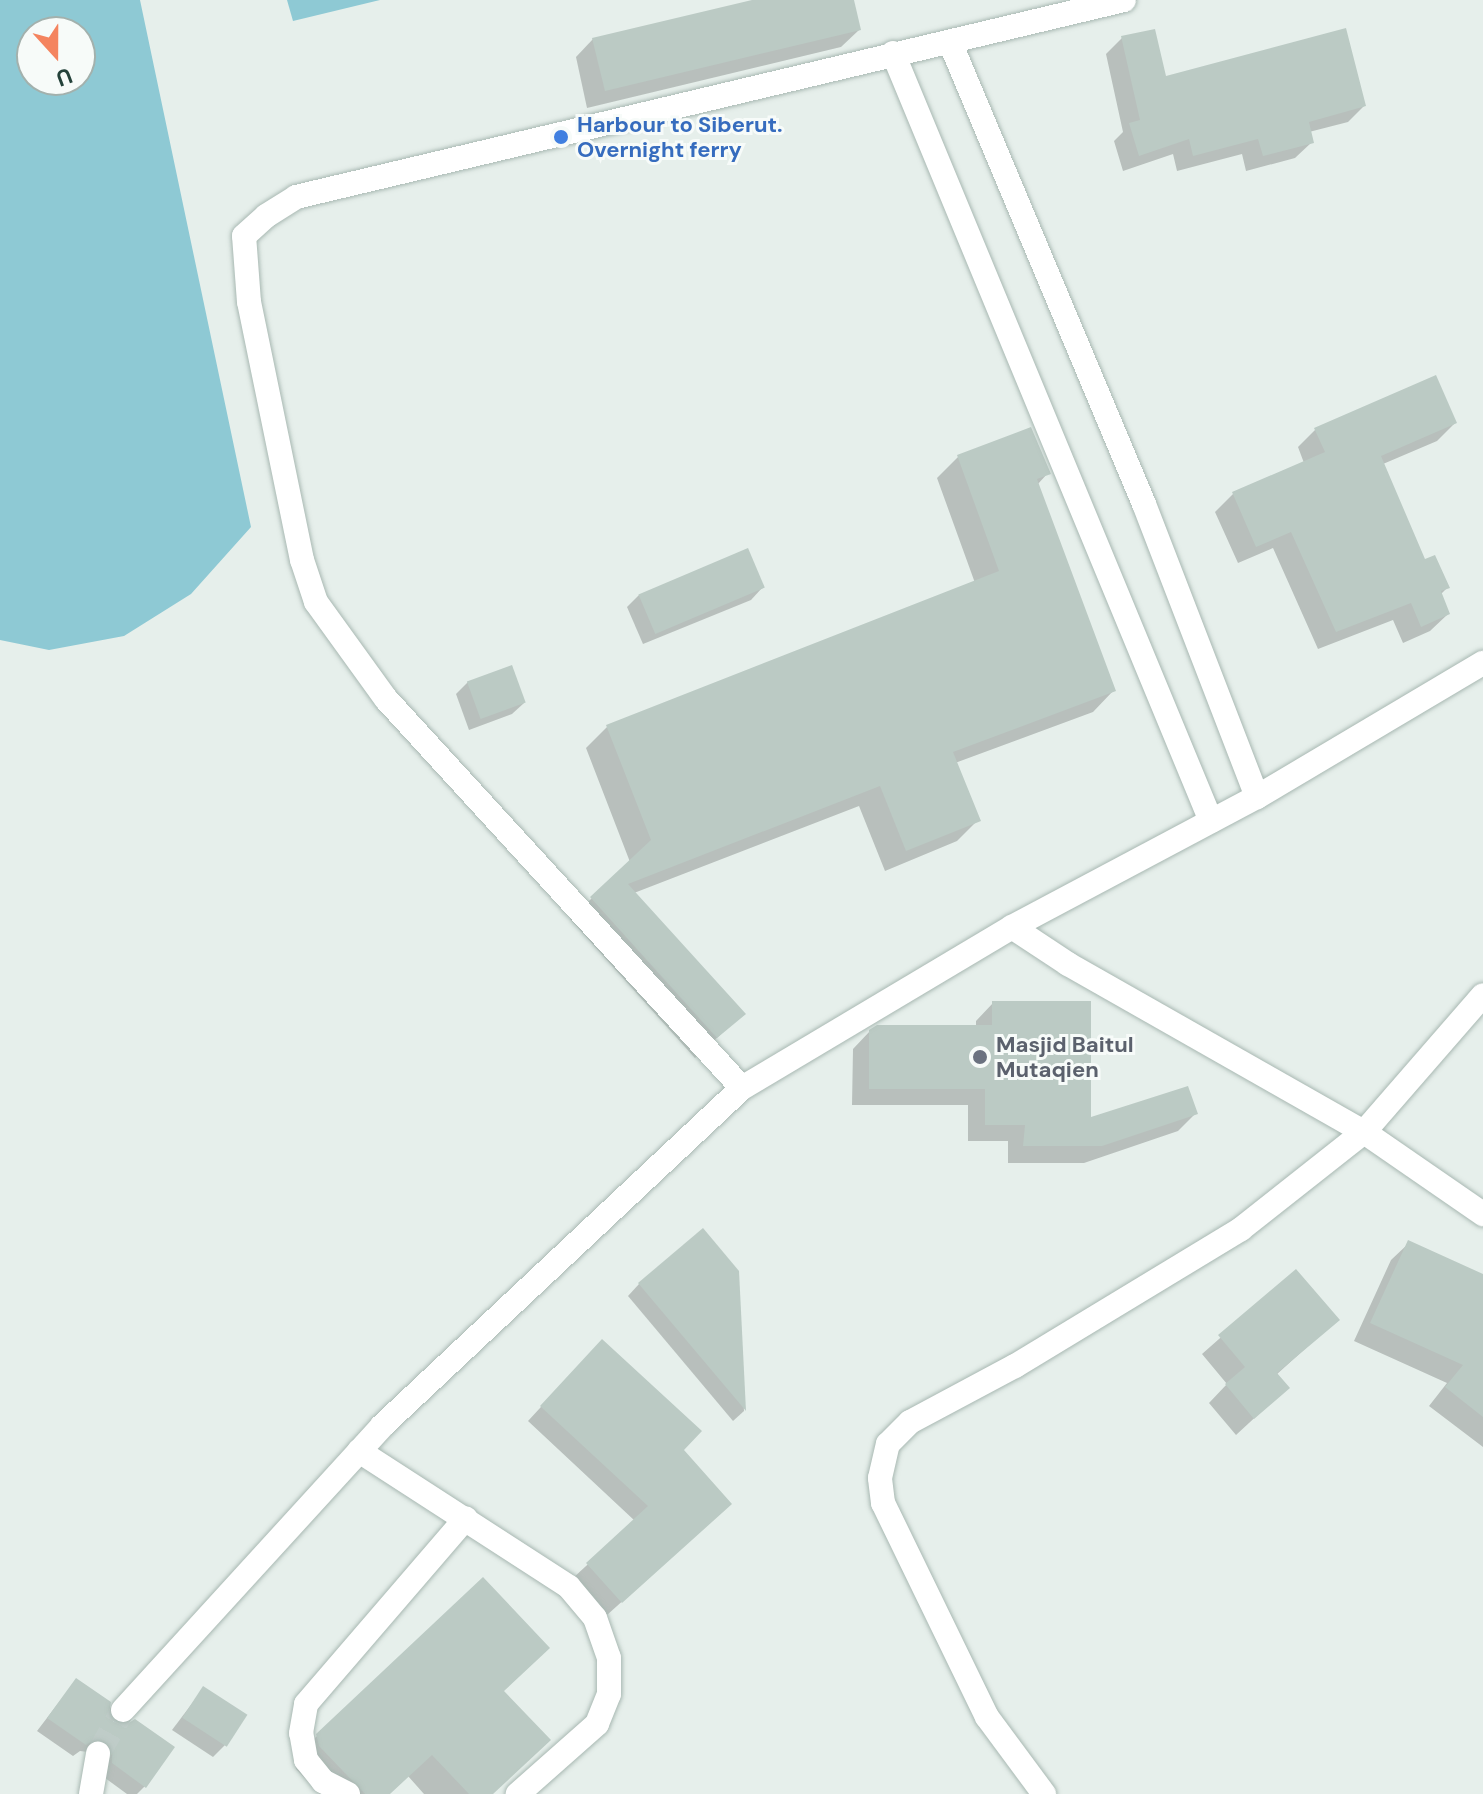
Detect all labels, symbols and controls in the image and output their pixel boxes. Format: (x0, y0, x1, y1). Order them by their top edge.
north arrow (16, 16, 96, 96)
text: U (52, 61, 76, 93)
place label: Harbour to Siberut. Overnight ferry (577, 111, 783, 162)
marker: Harbour to Siberut. Overnight ferry (552, 128, 570, 146)
place label: Masjid Baitul Mutaqien (996, 1031, 1134, 1082)
marker: Masjid Baitul Mutaqien (971, 1048, 989, 1066)

